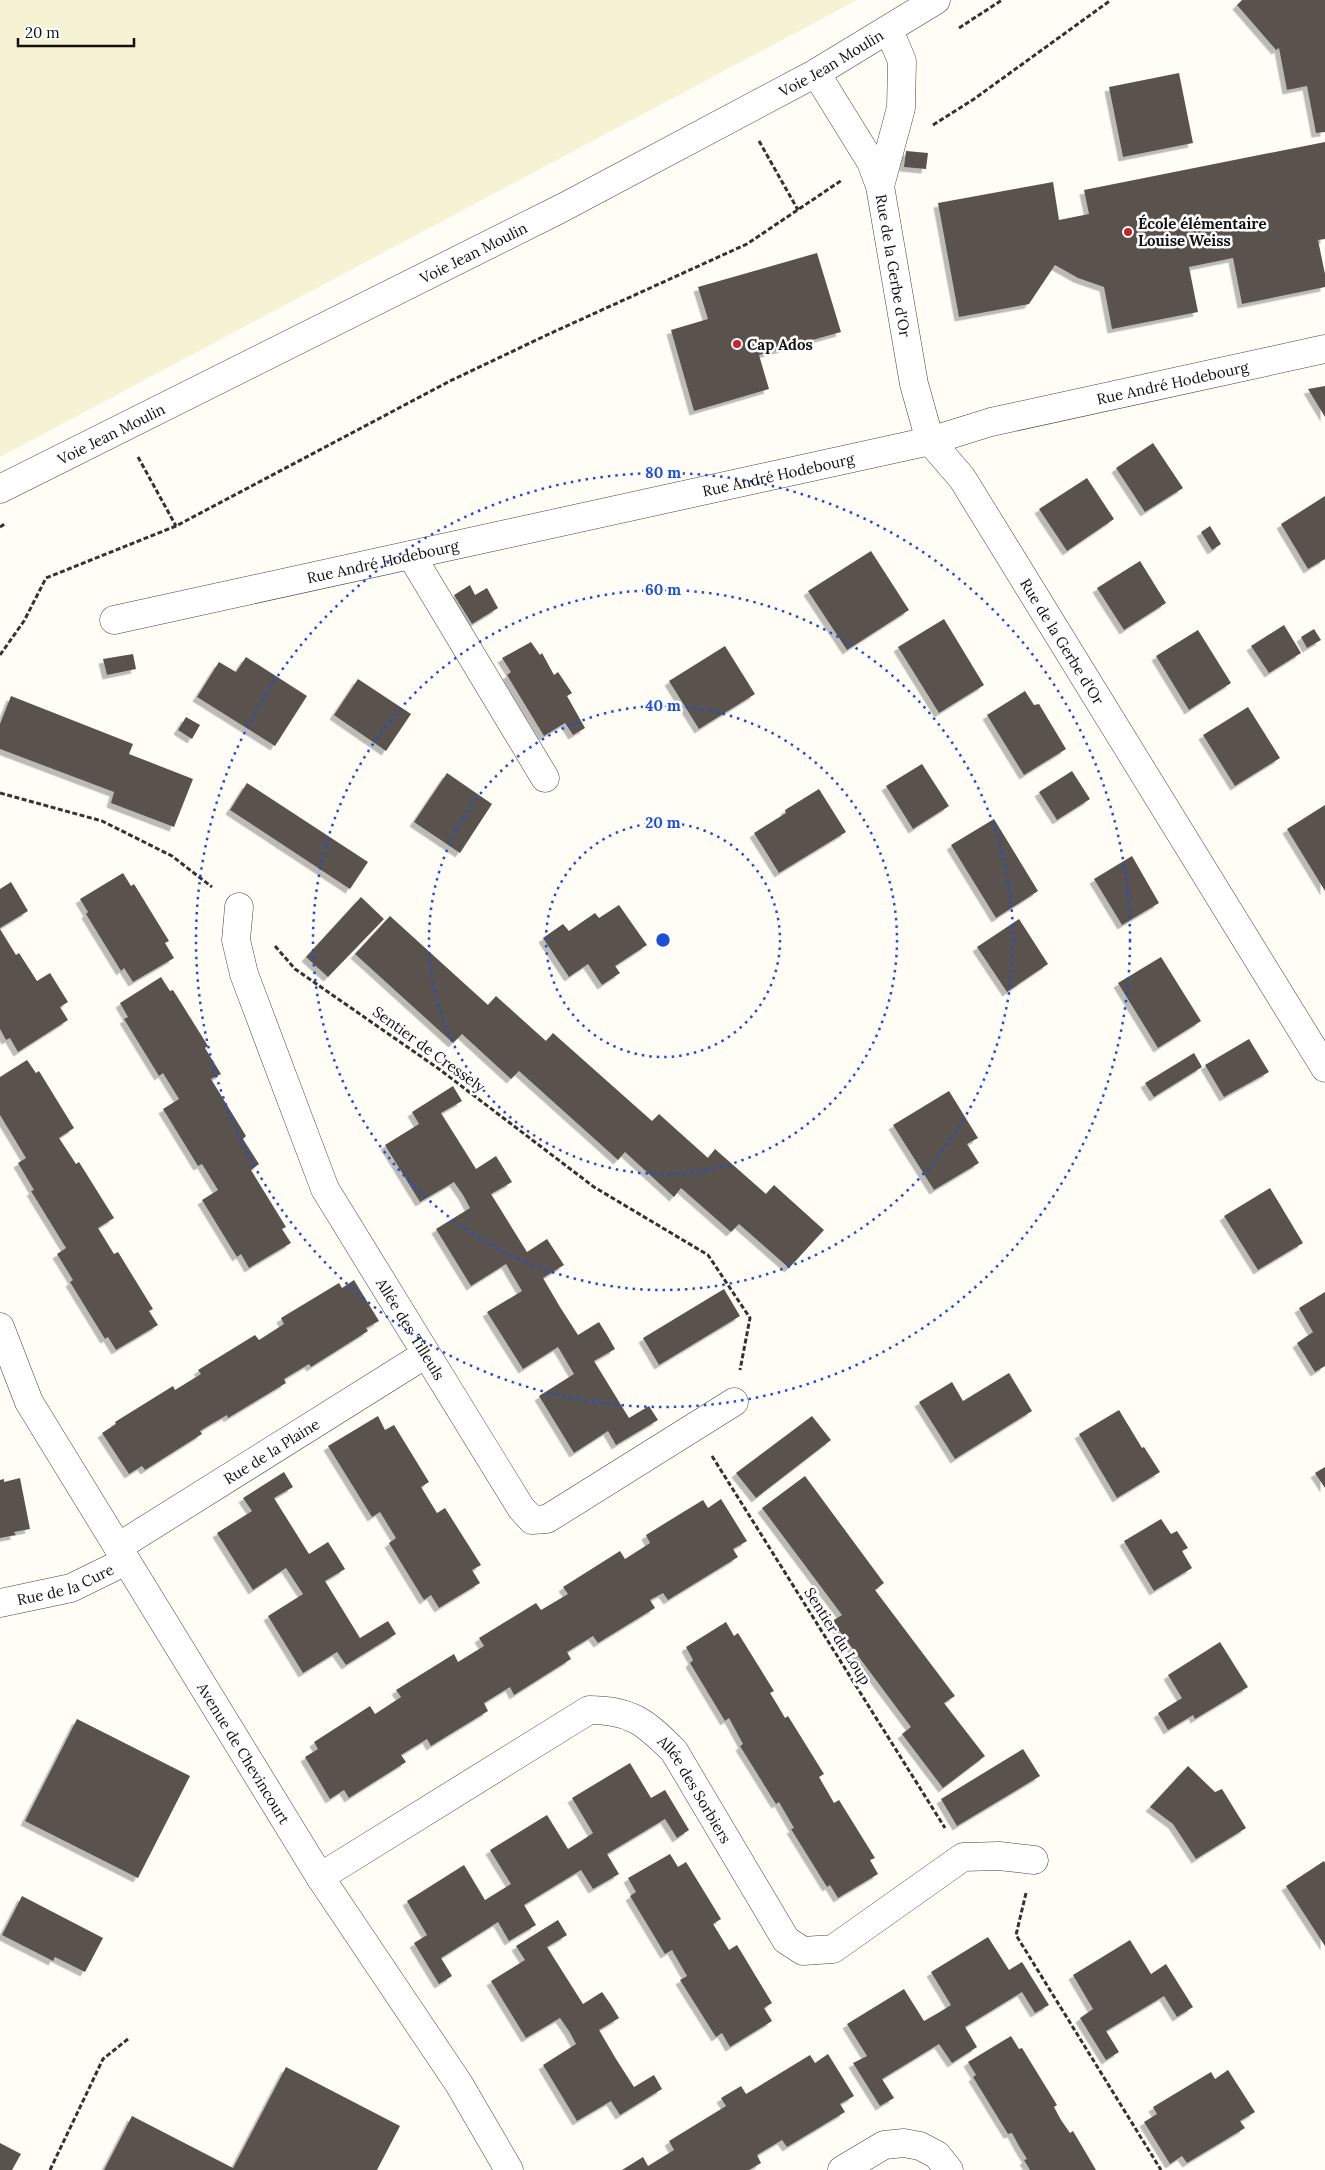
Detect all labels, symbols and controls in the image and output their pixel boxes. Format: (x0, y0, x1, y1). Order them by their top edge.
scale bar (18, 15, 134, 47)
text: 20 m (25, 23, 60, 42)
street label: Voie Jean Moulin (775, 25, 887, 101)
street label: Rue de la Gerbe d'Or (872, 193, 915, 339)
place label: École élémentaire Louise Weiss (1138, 214, 1266, 250)
street label: Voie Jean Moulin (415, 218, 530, 288)
marker: École élémentaire Louise Weiss (1122, 226, 1134, 238)
place label: Cap Ados (747, 335, 813, 354)
marker: Cap Ados (731, 338, 743, 350)
street label: Rue André Hodebourg (1095, 356, 1251, 408)
street label: Voie Jean Moulin (53, 399, 168, 469)
street label: Rue André Hodebourg (701, 448, 857, 500)
text: 80 m (645, 463, 681, 482)
street label: Rue André Hodebourg (305, 535, 461, 587)
street label: Rue de la Gerbe d'Or (1016, 575, 1109, 708)
text: 60 m (645, 580, 681, 599)
text: 40 m (645, 696, 681, 715)
text: 20 m (645, 813, 681, 832)
centre of rings (654, 931, 672, 949)
street label: Sentier de Cressely (369, 1002, 489, 1096)
street label: Allée des Tilleuls (372, 1274, 449, 1383)
street label: Rue de la Plaine (220, 1414, 323, 1488)
street label: Rue de la Cure (15, 1559, 117, 1609)
street label: Sentier du Loup (800, 1584, 876, 1688)
street label: Avenue de Chevincourt (193, 1678, 295, 1827)
street label: Allée des Sorbiers (653, 1730, 736, 1847)

